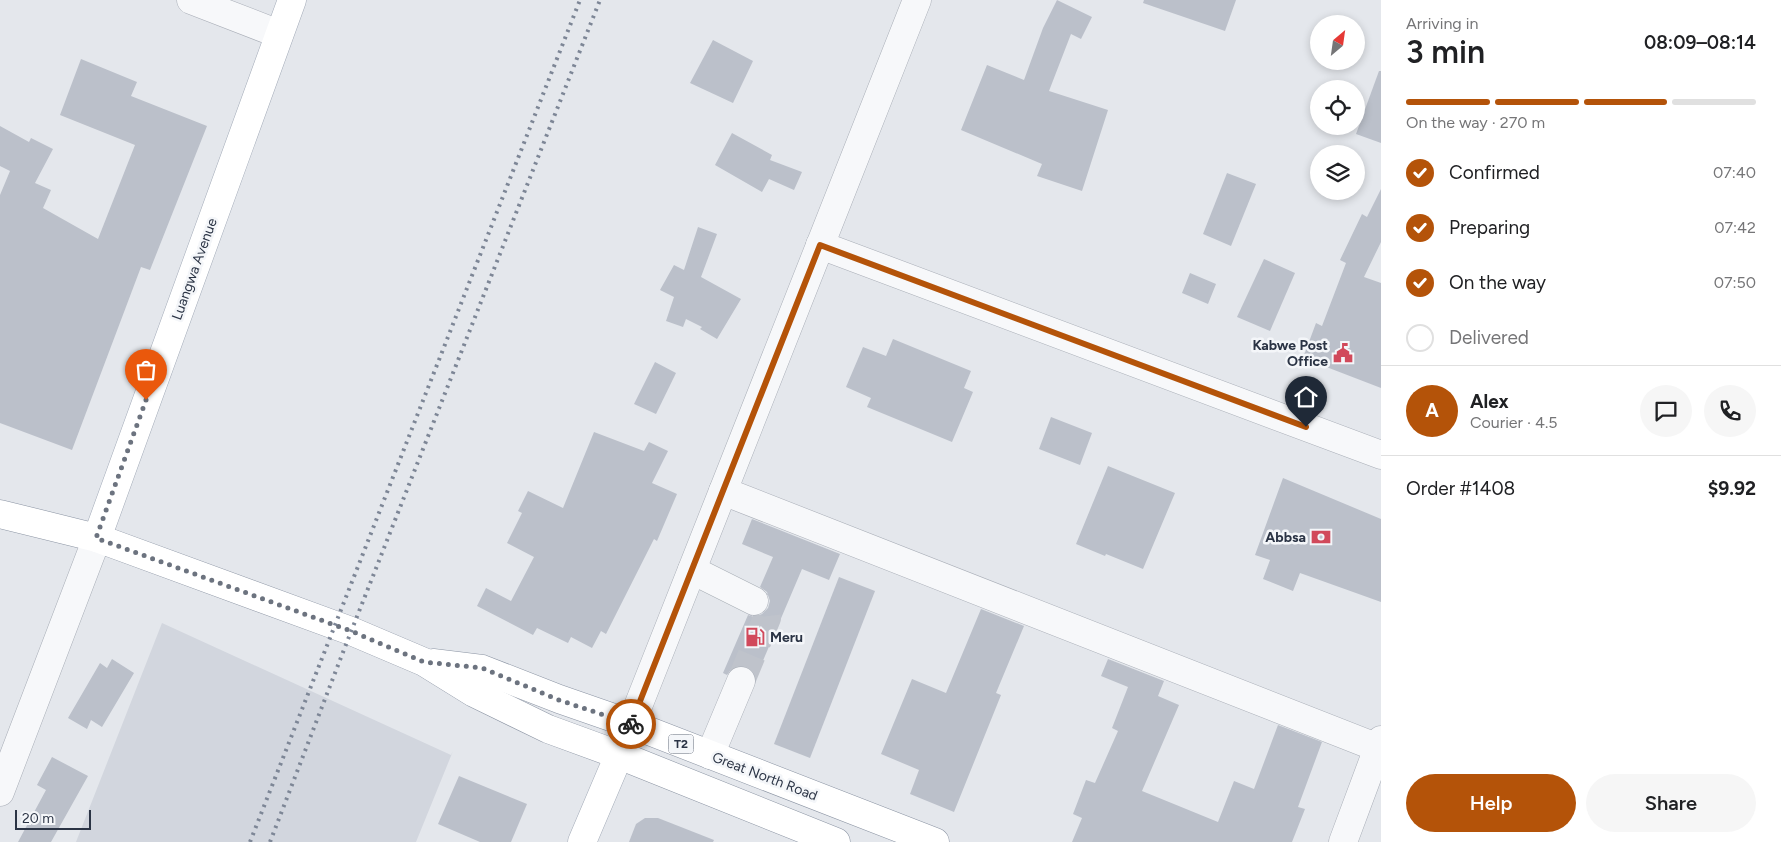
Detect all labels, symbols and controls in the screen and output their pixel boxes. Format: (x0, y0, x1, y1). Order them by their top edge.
text: Arriving in (1406, 14, 1478, 33)
north arrow (1310, 15, 1365, 70)
map controls (1310, 15, 1365, 200)
text: 08:09–08:14 (1644, 31, 1756, 54)
text: 3 min (1406, 33, 1485, 71)
button: locate (1310, 80, 1365, 135)
text: On the way · 270 m (1406, 113, 1545, 132)
button: layers (1310, 145, 1365, 200)
icon: check (1406, 159, 1434, 187)
text: Confirmed (1449, 161, 1540, 184)
text: 07:40 (1713, 163, 1756, 182)
icon: check (1406, 214, 1434, 242)
street label: Luangwa Avenue (168, 216, 221, 322)
text: Preparing (1449, 216, 1530, 239)
text: 07:42 (1714, 218, 1756, 237)
icon: check (1406, 269, 1434, 297)
text: On the way (1449, 271, 1546, 294)
text: 07:50 (1714, 273, 1756, 292)
text: Delivered (1449, 326, 1529, 349)
place label: Kabwe Post Office (1252, 337, 1328, 370)
public building icon: Kabwe Post Office (1332, 342, 1354, 364)
pin (125, 349, 167, 400)
icon: bag (132, 356, 160, 384)
pin (1285, 376, 1327, 427)
icon: home (1292, 383, 1320, 411)
button: chat (1640, 385, 1692, 437)
button: phone (1704, 385, 1756, 437)
text: Alex (1470, 390, 1509, 413)
text: A (1425, 399, 1439, 422)
text: Courier · 4.5 (1470, 413, 1557, 432)
text: Order #1408 (1406, 477, 1515, 500)
text: $9.92 (1708, 477, 1756, 500)
bank icon: Abbsa (1310, 526, 1332, 548)
place label: Abbsa (1265, 529, 1306, 546)
fuel station icon: Meru (744, 626, 766, 648)
place label: Meru (770, 629, 803, 646)
courier (606, 699, 656, 749)
icon: bike (617, 710, 645, 738)
road number: T2 (668, 734, 694, 754)
street label: Great North Road (710, 749, 820, 804)
button: Help (1406, 774, 1576, 832)
button: Share (1586, 774, 1756, 832)
scale bar (15, 807, 91, 830)
text: 20 m (22, 810, 54, 827)

